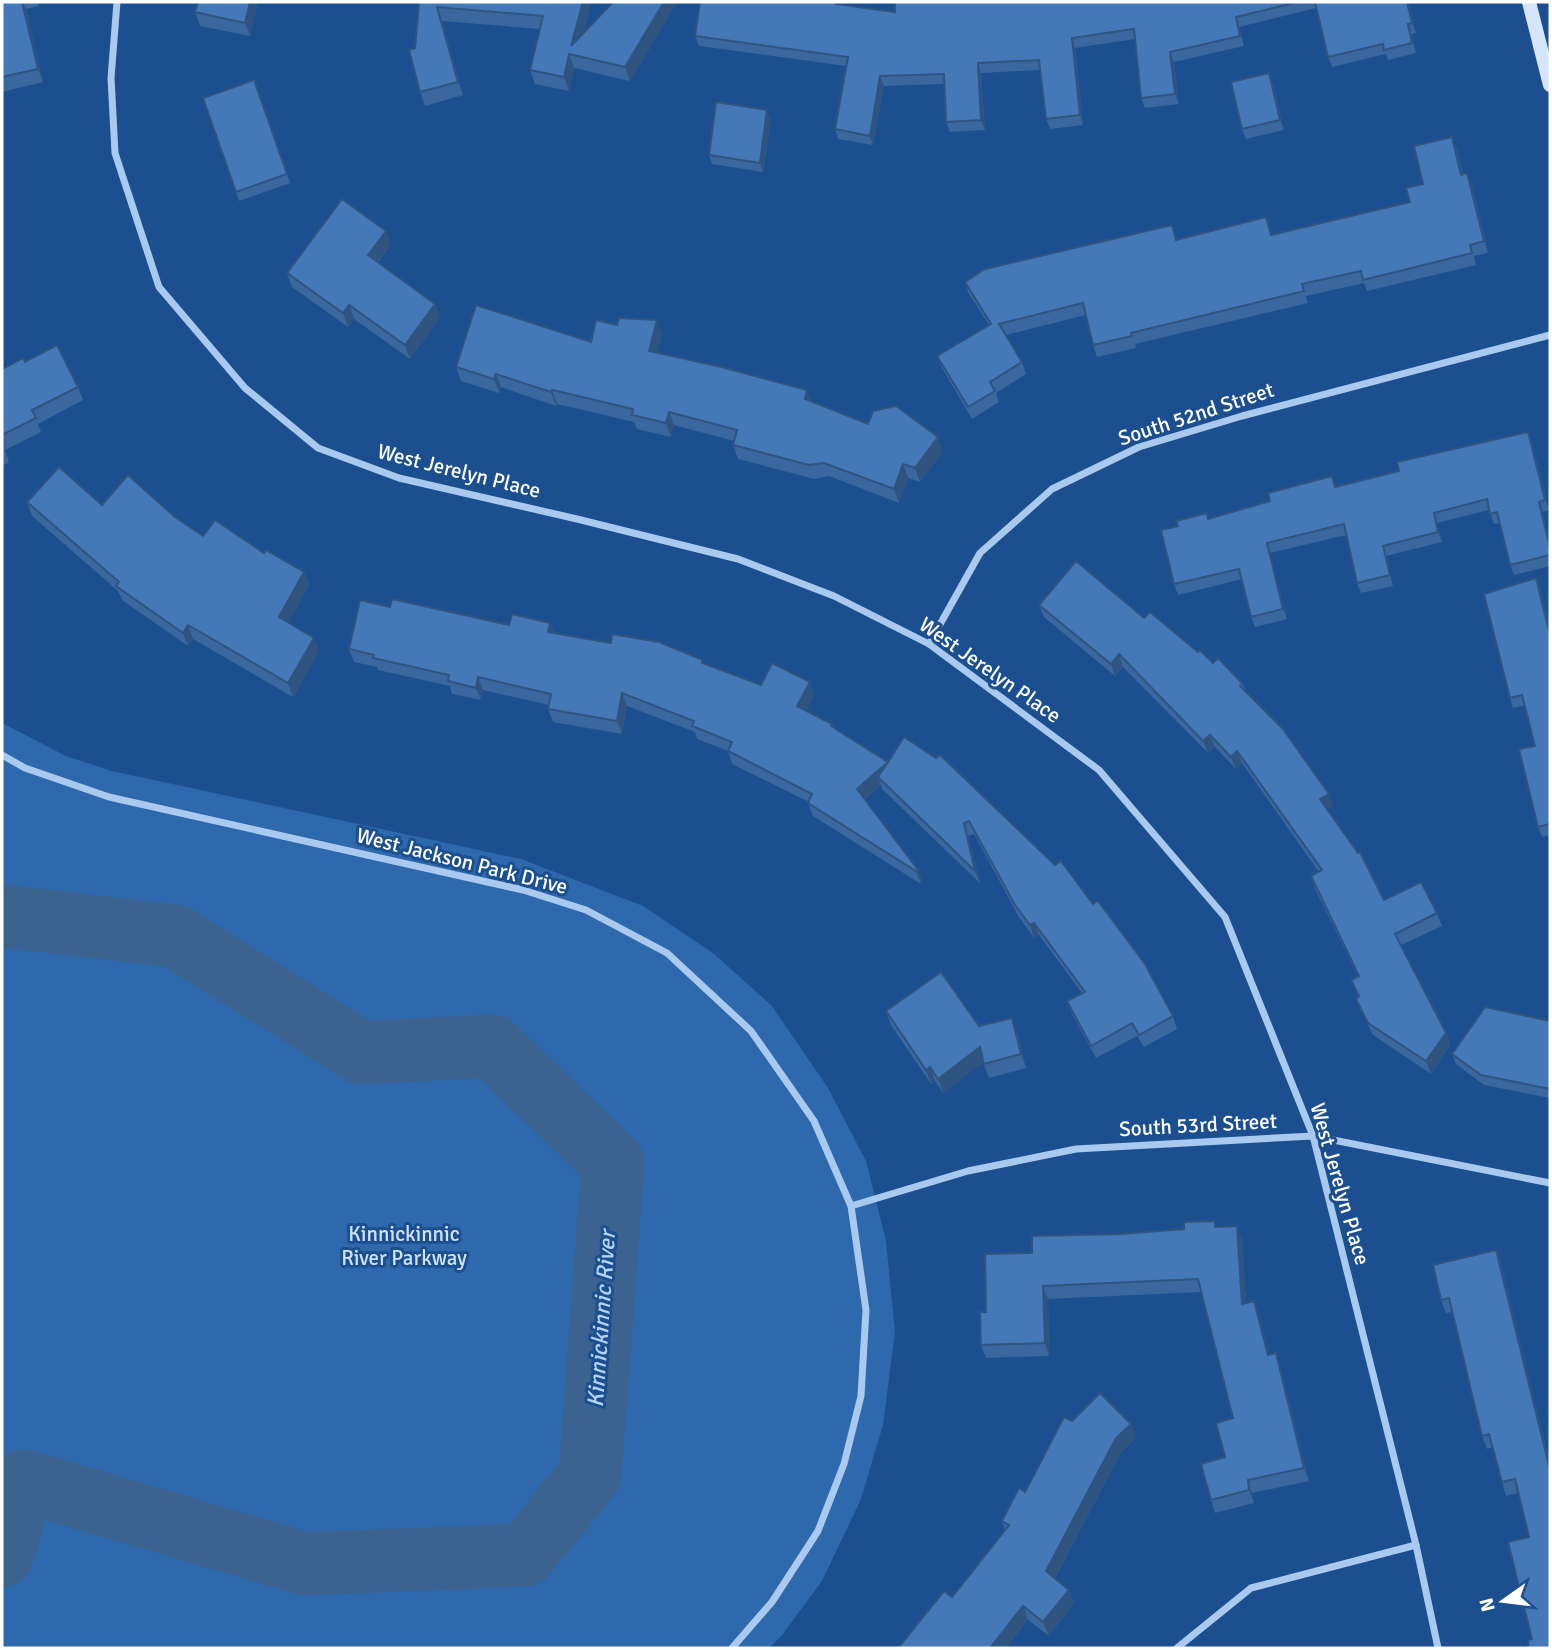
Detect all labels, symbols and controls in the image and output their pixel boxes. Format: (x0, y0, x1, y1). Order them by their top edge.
street label: South 52nd Street (1115, 377, 1277, 451)
street label: West Jerelyn Place (375, 438, 543, 504)
street label: West Jerelyn Place (914, 611, 1066, 729)
street label: West Jackson Park Drive (354, 822, 570, 900)
street label: West Jerelyn Place (1304, 1100, 1376, 1268)
street label: South 53rd Street (1118, 1108, 1278, 1142)
park label: Kinnickinnic River Parkway (341, 1221, 467, 1271)
water label: Kinnickinnic River (581, 1226, 622, 1408)
north arrow (1468, 1566, 1538, 1636)
text: N (1474, 1596, 1501, 1614)

